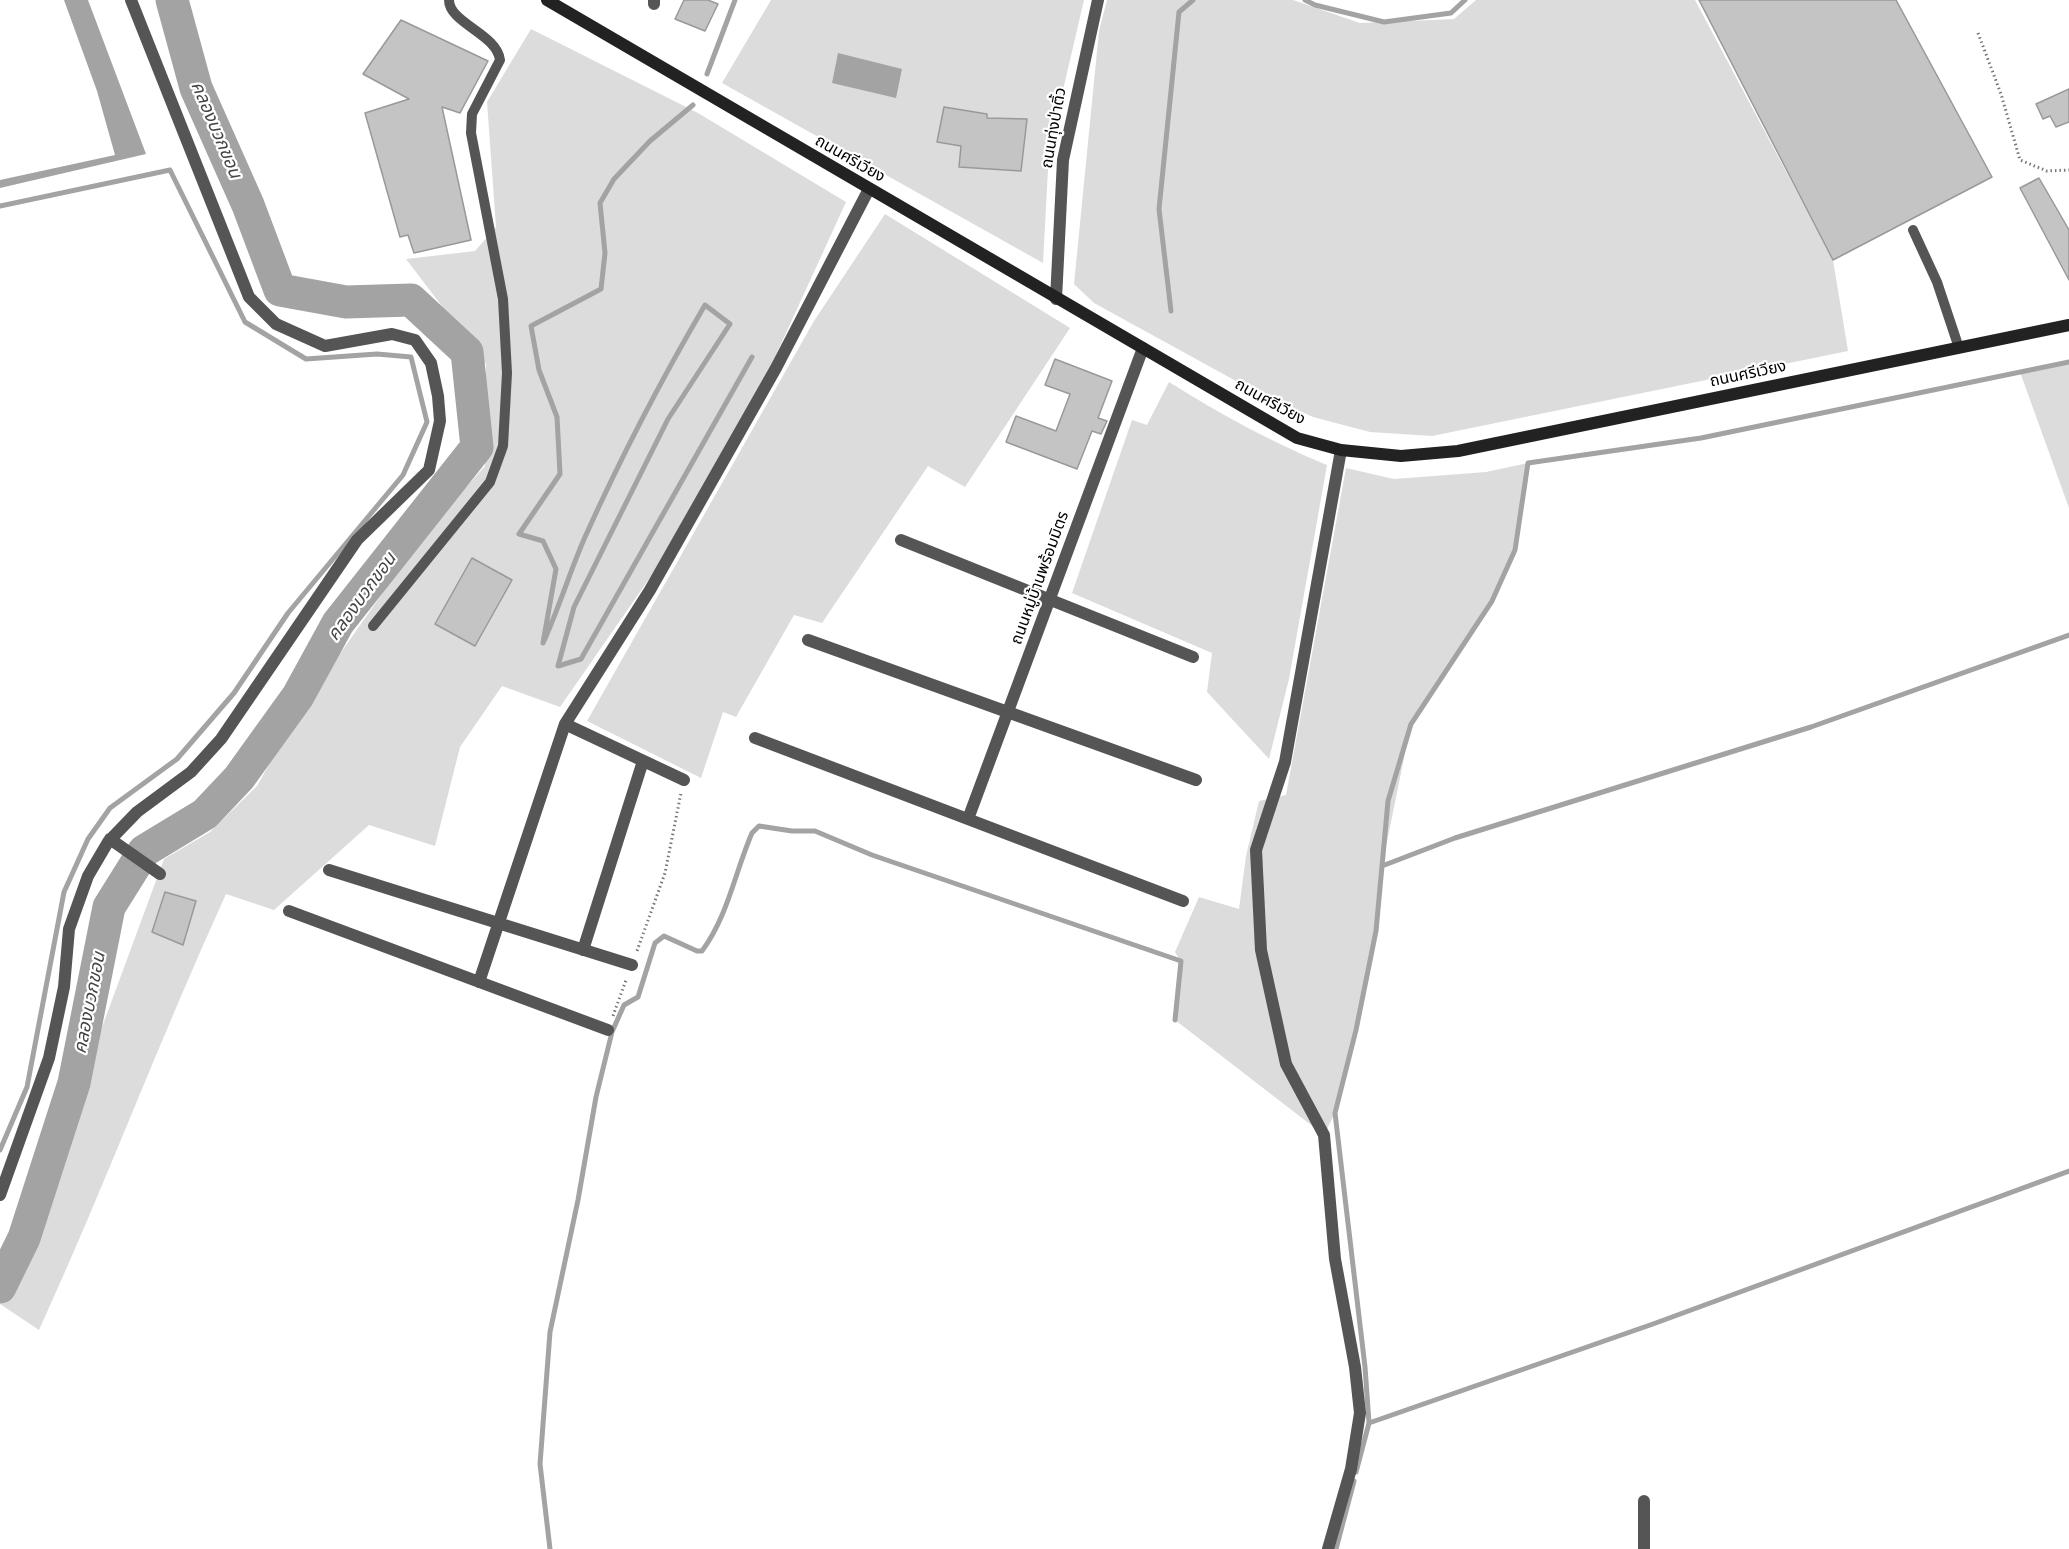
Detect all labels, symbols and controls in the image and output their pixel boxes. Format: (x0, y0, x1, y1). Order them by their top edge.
water label: คลองบวกขอน (186, 78, 246, 182)
street label: ถนนทุ่งป่าติ้ว (1037, 86, 1071, 170)
street label: ถนนศรีเวียง (812, 131, 888, 187)
street label: ถนนศรีเวียง (1708, 357, 1788, 391)
street label: ถนนศรีเวียง (1231, 375, 1309, 429)
street label: ถนนหมู่บ้านพร้อมมิตร (1007, 509, 1073, 647)
water label: คลองบวกขอน (323, 549, 401, 645)
water label: คลองบวกขอน (70, 950, 110, 1056)

